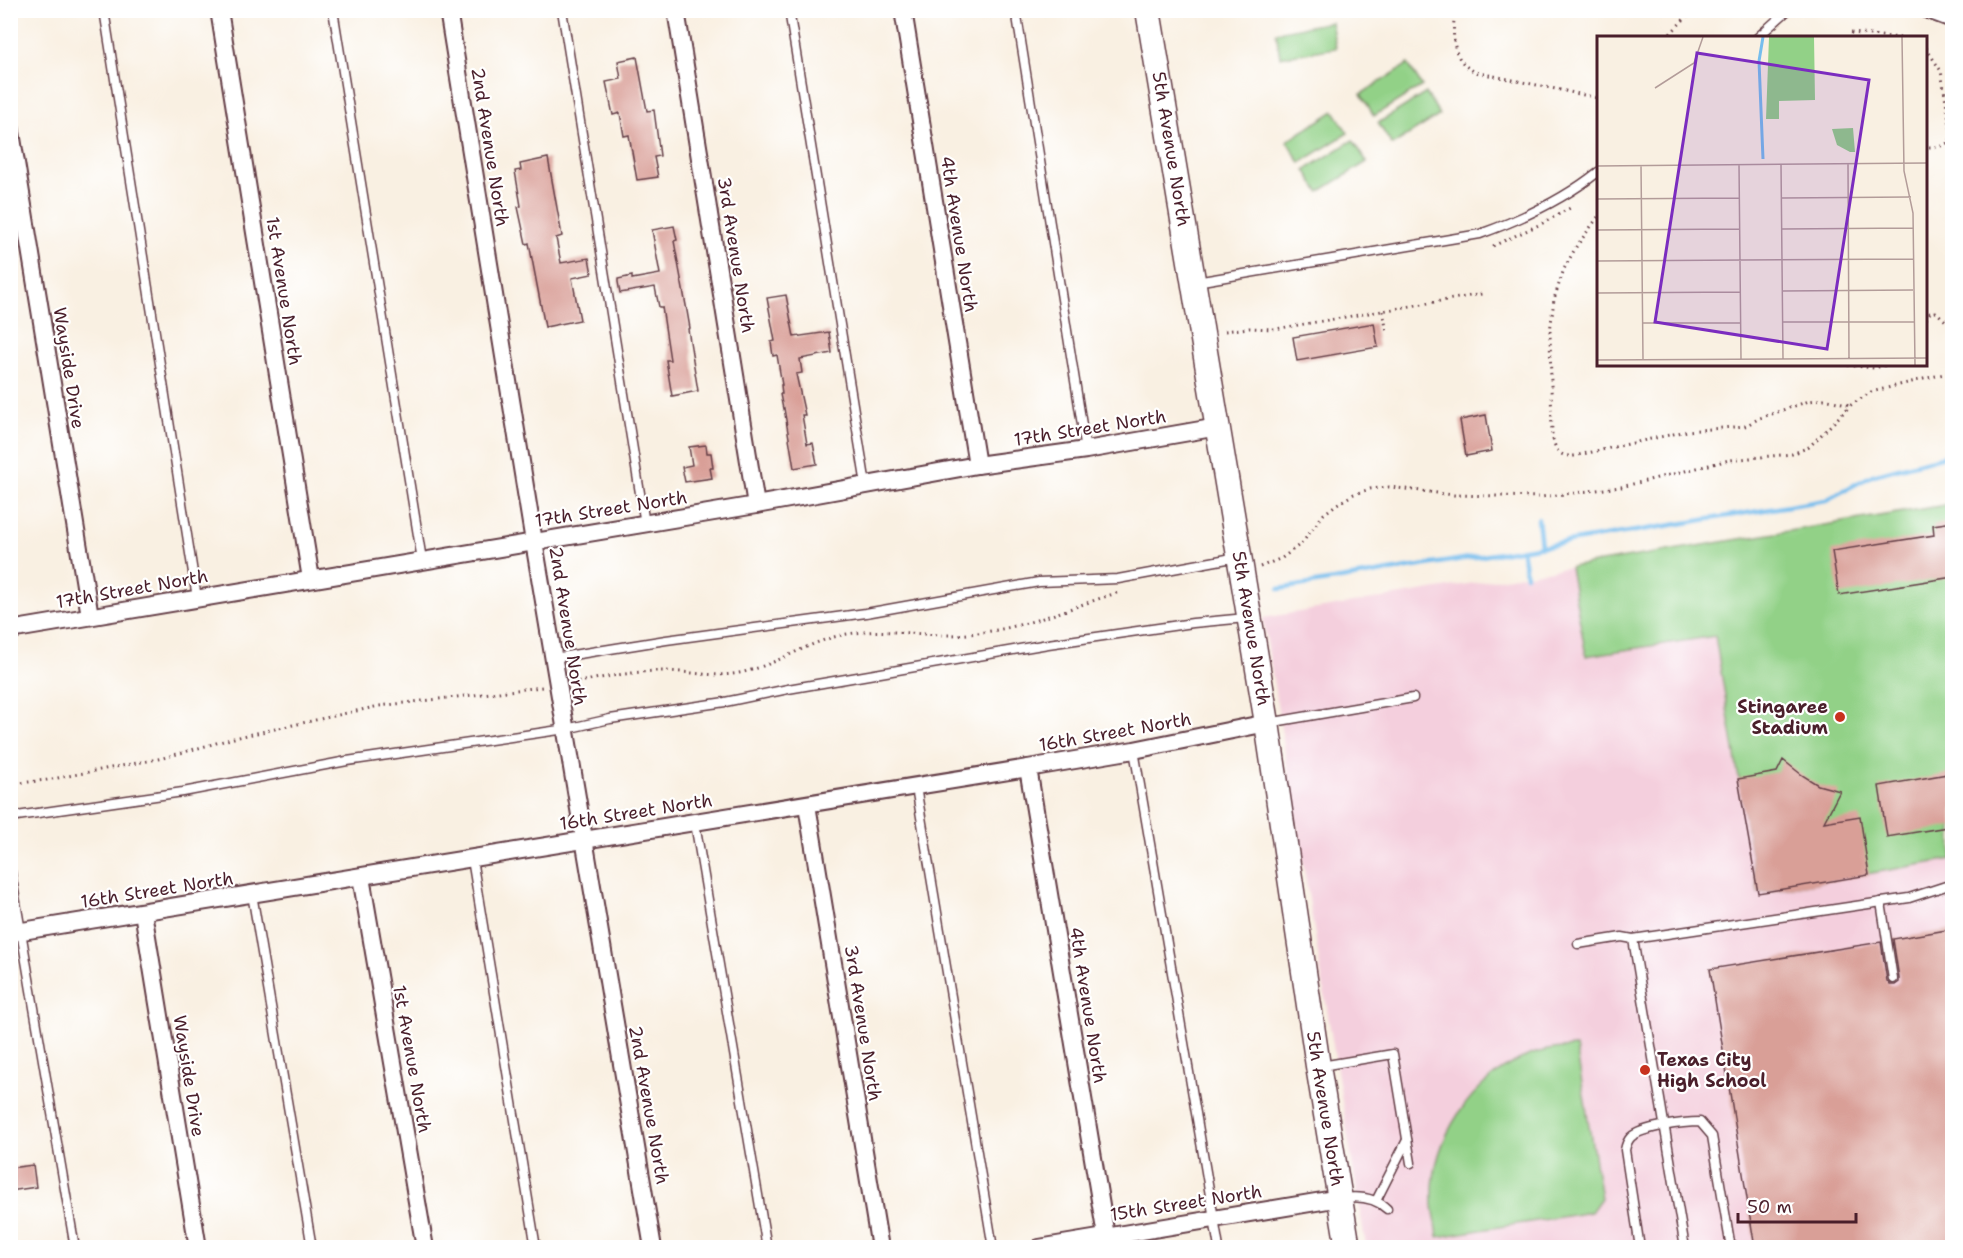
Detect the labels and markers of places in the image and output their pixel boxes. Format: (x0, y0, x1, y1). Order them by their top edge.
place label: Stingaree Stadium (1737, 695, 1829, 740)
marker: Stingaree Stadium (1833, 710, 1847, 724)
place label: Texas City High School (1657, 1048, 1766, 1093)
marker: Texas City High School (1638, 1063, 1652, 1077)

